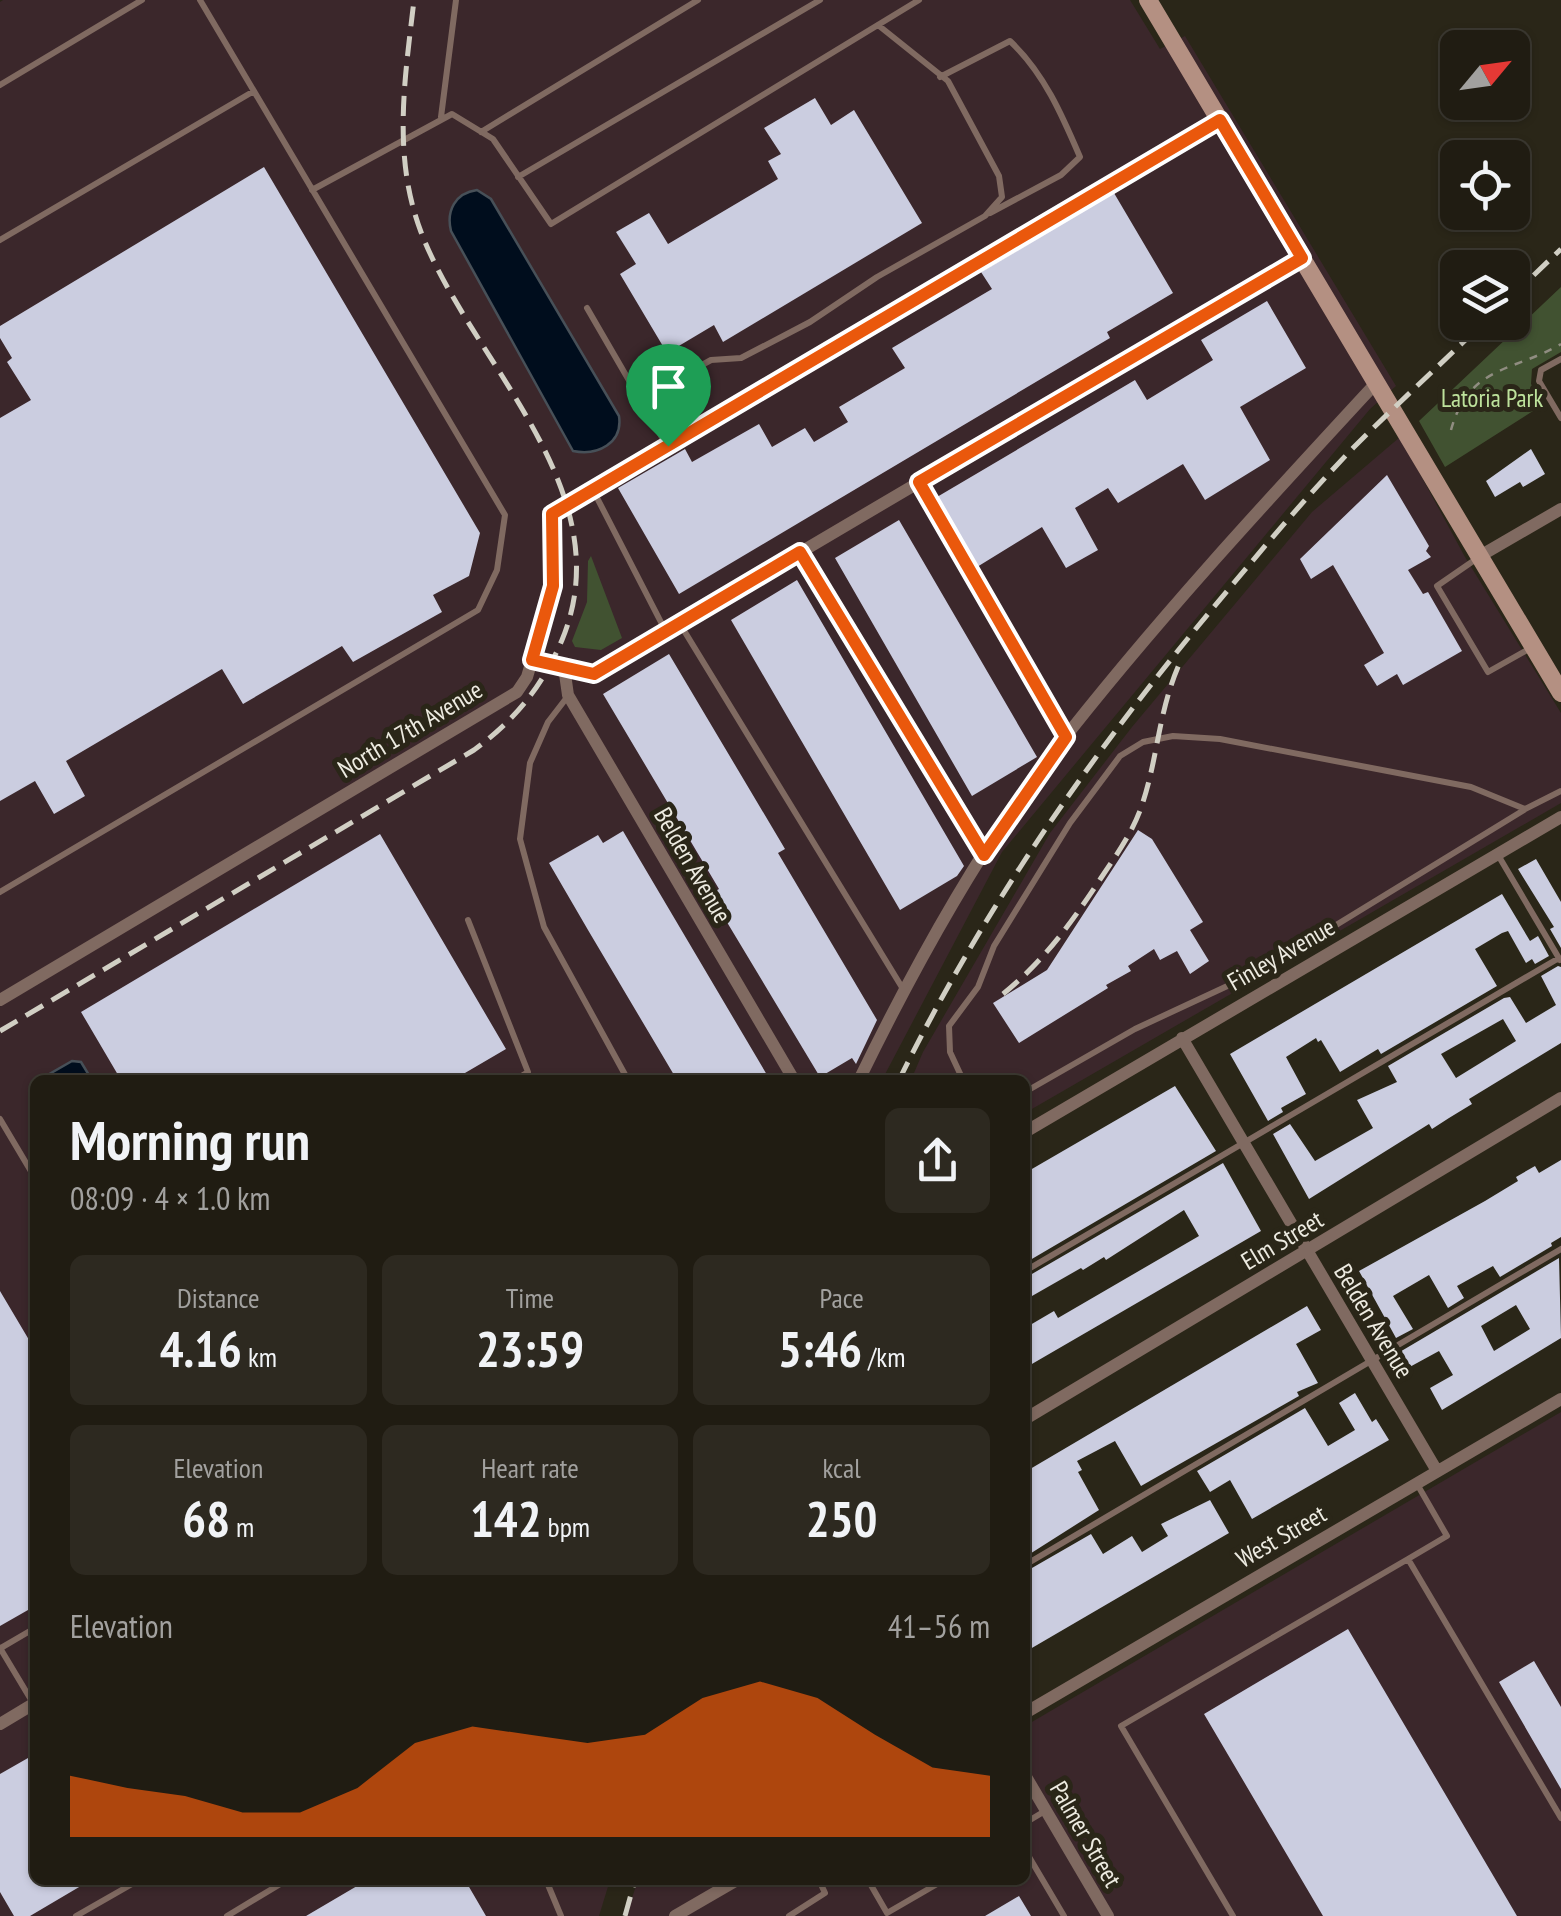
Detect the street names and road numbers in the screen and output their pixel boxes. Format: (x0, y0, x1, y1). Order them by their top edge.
street label: North 17th Avenue (332, 673, 488, 785)
street label: Belden Avenue (647, 802, 739, 928)
street label: Finley Avenue (1221, 910, 1341, 998)
street label: Elm Street (1235, 1203, 1329, 1277)
street label: Belden Avenue (1327, 1258, 1421, 1384)
street label: West Street (1230, 1497, 1332, 1575)
street label: Palmer Street (1043, 1775, 1129, 1893)

